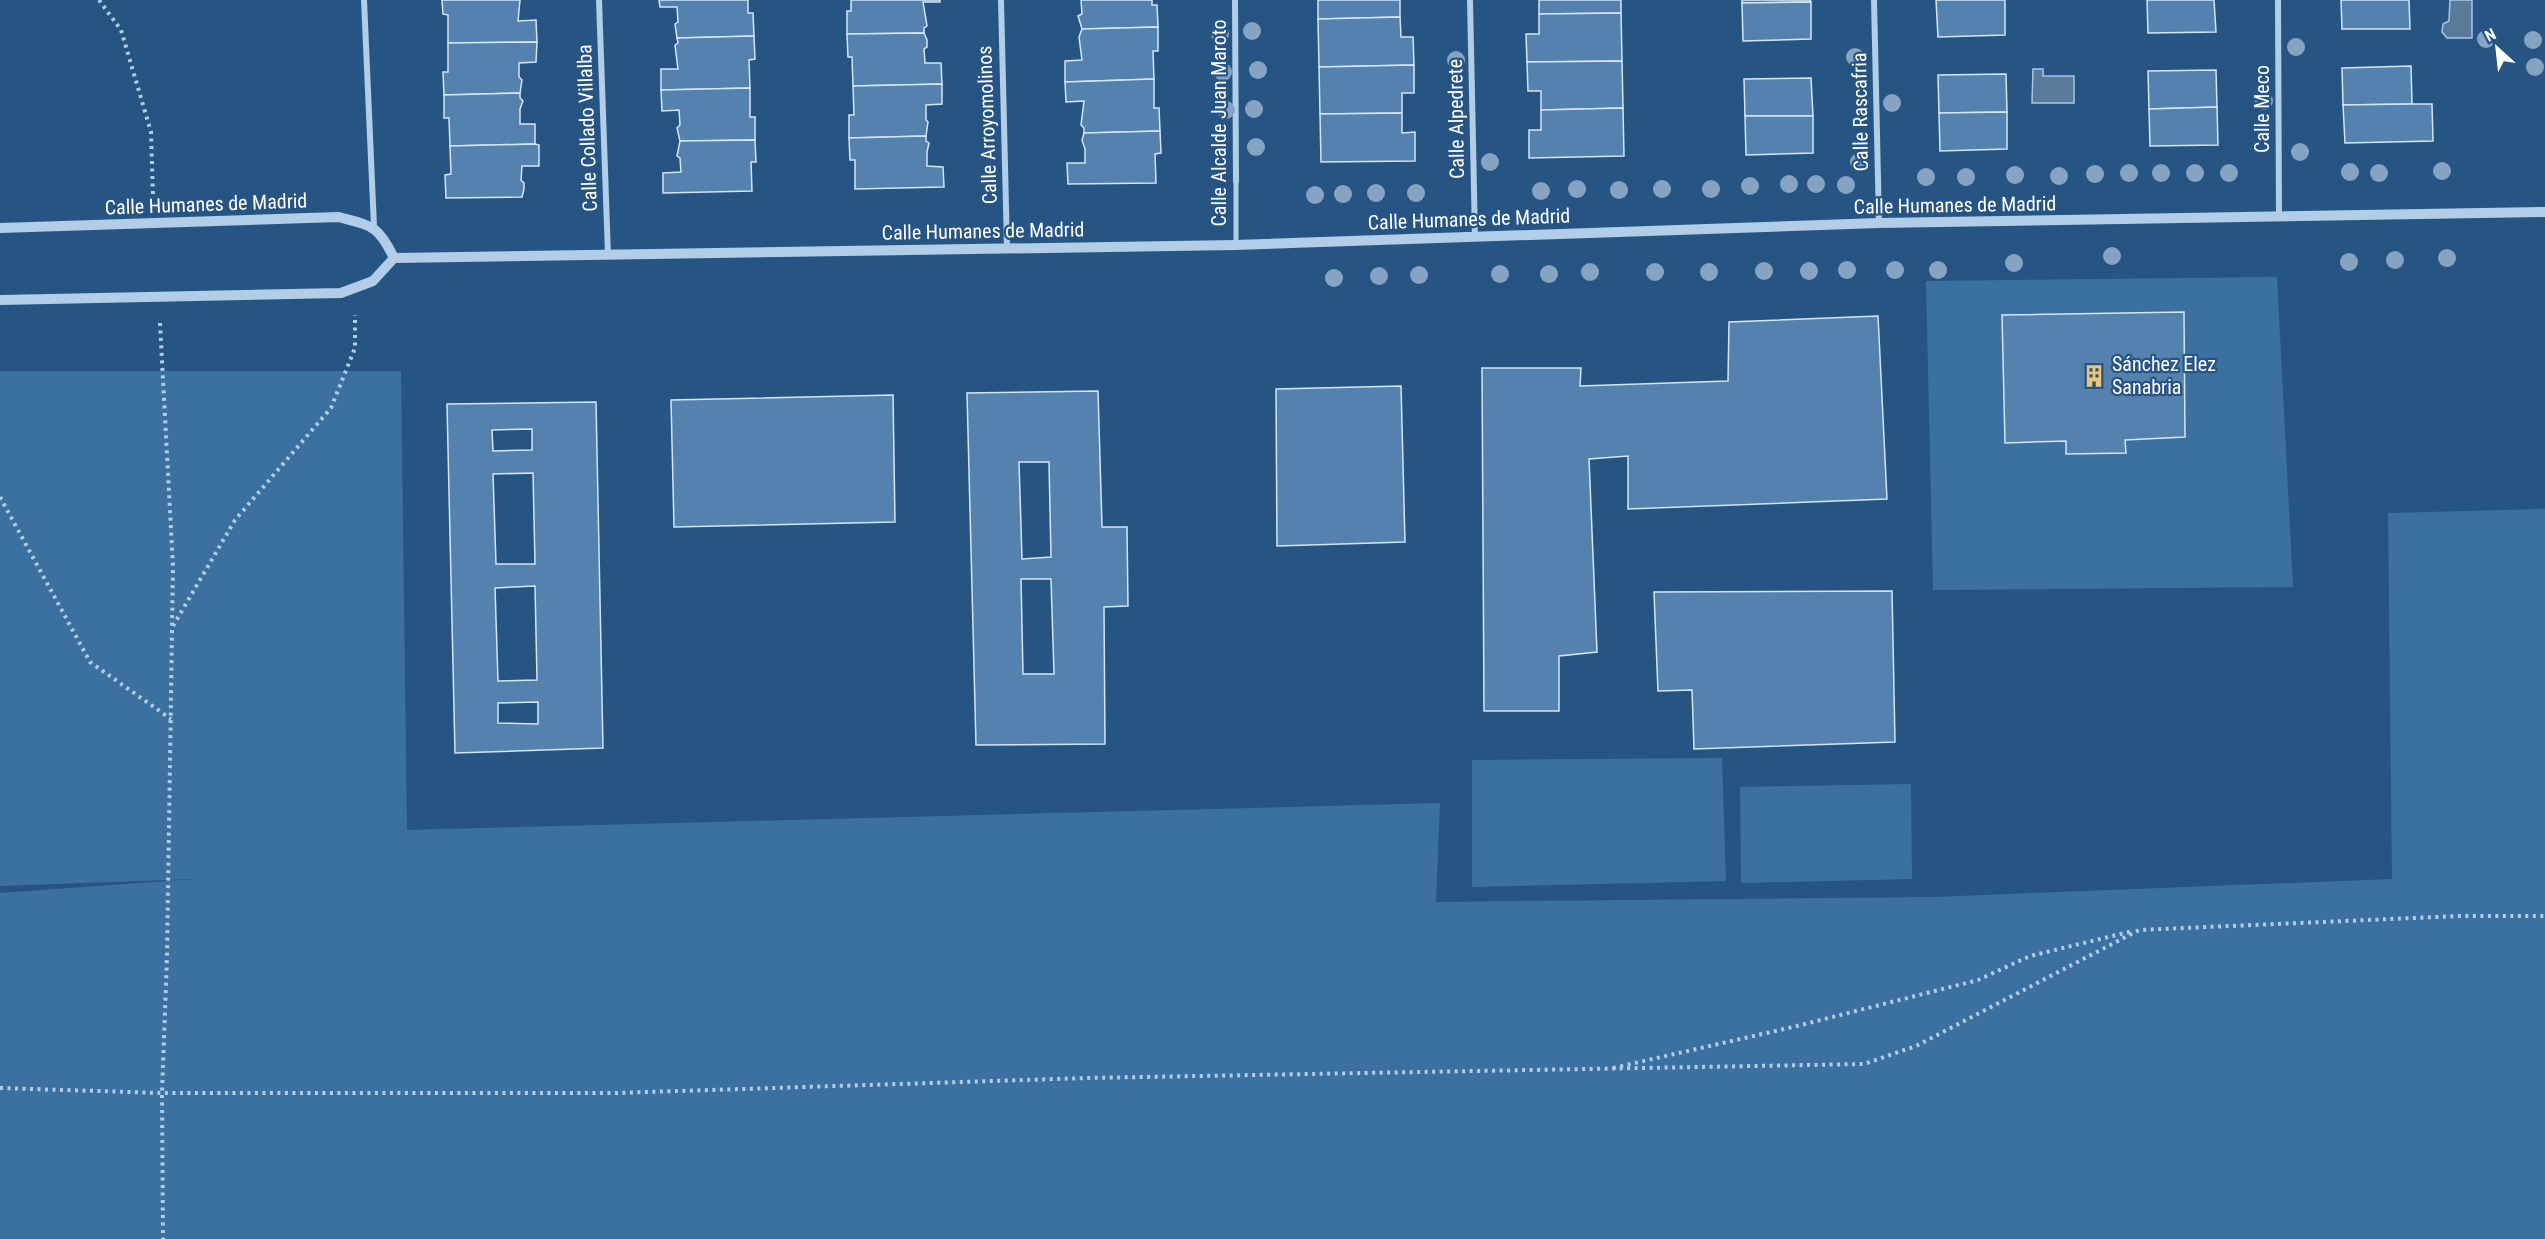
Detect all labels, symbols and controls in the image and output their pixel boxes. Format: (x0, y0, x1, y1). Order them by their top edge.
north arrow (2467, 18, 2527, 78)
street label: Calle Alcalde Juan Maroto (1207, 19, 1231, 227)
text: N (2482, 24, 2499, 46)
street label: Calle Collado Villalba (572, 44, 602, 212)
street label: Calle Arroyomolinos (972, 45, 1002, 205)
street label: Calle Rascafria (1847, 52, 1873, 172)
street label: Calle Alpedrete (1443, 59, 1469, 179)
street label: Calle Meco (2250, 65, 2274, 153)
street label: Calle Humanes de Madrid (104, 188, 308, 220)
street label: Calle Humanes de Madrid (1853, 191, 2057, 219)
street label: Calle Humanes de Madrid (1367, 203, 1571, 235)
street label: Calle Humanes de Madrid (881, 217, 1085, 245)
place label: Sánchez Elez Sanabria (2112, 352, 2216, 399)
building icon: Sánchez Elez Sanabria (2081, 363, 2107, 389)

